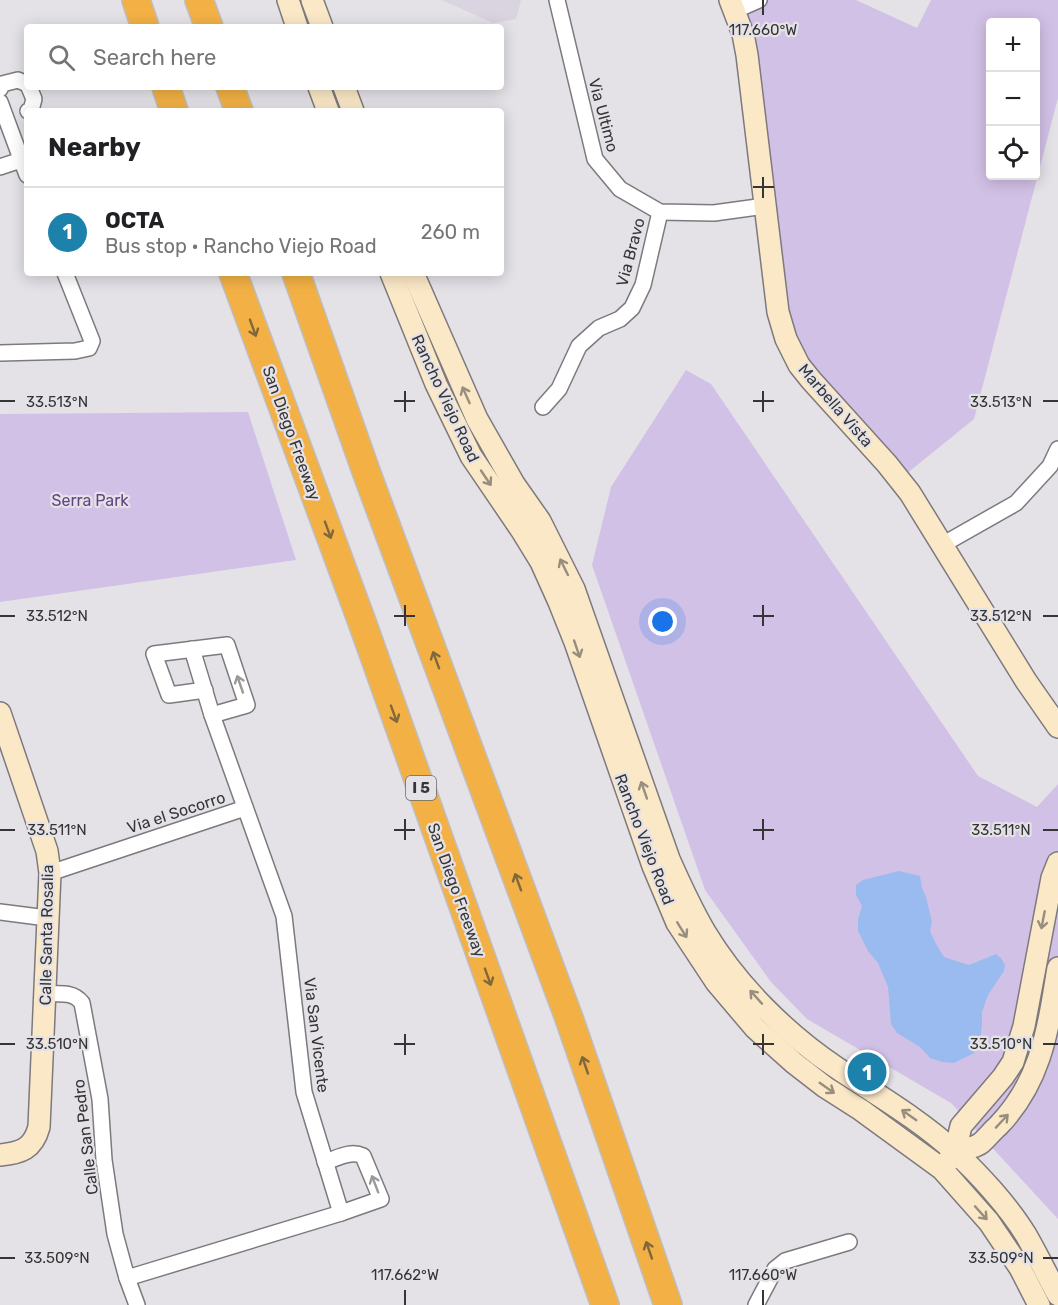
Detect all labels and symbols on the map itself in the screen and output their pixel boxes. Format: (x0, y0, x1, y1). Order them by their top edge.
text: 117.660°W (729, 21, 797, 39)
street label: Via Ultimo (585, 76, 622, 154)
street label: Via Bravo (612, 216, 649, 288)
one-way arrow (248, 318, 259, 337)
street label: Rancho Viejo Road (408, 331, 483, 465)
street label: Marbella Vista (794, 360, 877, 451)
street label: San Diego Freeway (258, 363, 325, 503)
one-way arrow (460, 387, 471, 405)
text: 33.513°N (26, 393, 88, 411)
text: 33.513°N (970, 393, 1032, 411)
one-way arrow (480, 470, 492, 486)
park label: Serra Park (52, 491, 129, 510)
one-way arrow (323, 521, 334, 539)
one-way arrow (557, 559, 569, 577)
text: 33.512°N (26, 607, 88, 625)
your location (648, 607, 677, 636)
text: 33.512°N (970, 607, 1032, 625)
one-way arrow (573, 640, 584, 658)
one-way arrow (429, 651, 440, 670)
one-way arrow (234, 675, 245, 694)
one-way arrow (390, 704, 401, 723)
street label: Rancho Viejo Road (611, 771, 678, 907)
road number: I 5 (406, 776, 436, 800)
one-way arrow (638, 781, 649, 800)
street label: Via el Socorro (125, 788, 228, 837)
street label: San Diego Freeway (423, 820, 490, 960)
text: 33.511°N (27, 821, 87, 839)
text: 33.511°N (971, 821, 1031, 839)
street label: Calle Santa Rosalia (36, 865, 57, 1005)
one-way arrow (512, 873, 523, 892)
one-way arrow (1037, 909, 1048, 929)
one-way arrow (677, 921, 689, 938)
one-way arrow (484, 967, 495, 985)
street label: Via San Vicente (300, 976, 333, 1094)
one-way arrow (748, 989, 763, 1004)
text: 33.510°N (26, 1035, 88, 1053)
text: 33.510°N (970, 1035, 1032, 1053)
pin: 1 (848, 1050, 886, 1094)
one-way arrow (579, 1056, 590, 1075)
street label: Calle San Pedro (69, 1078, 102, 1196)
one-way arrow (818, 1082, 834, 1094)
one-way arrow (902, 1109, 918, 1121)
one-way arrow (995, 1113, 1010, 1128)
one-way arrow (368, 1175, 379, 1194)
one-way arrow (974, 1205, 988, 1220)
one-way arrow (642, 1241, 653, 1260)
text: 33.509°N (24, 1249, 90, 1267)
text: 33.509°N (968, 1249, 1034, 1267)
text: 117.662°W (371, 1266, 439, 1284)
text: 117.660°W (729, 1266, 797, 1284)

